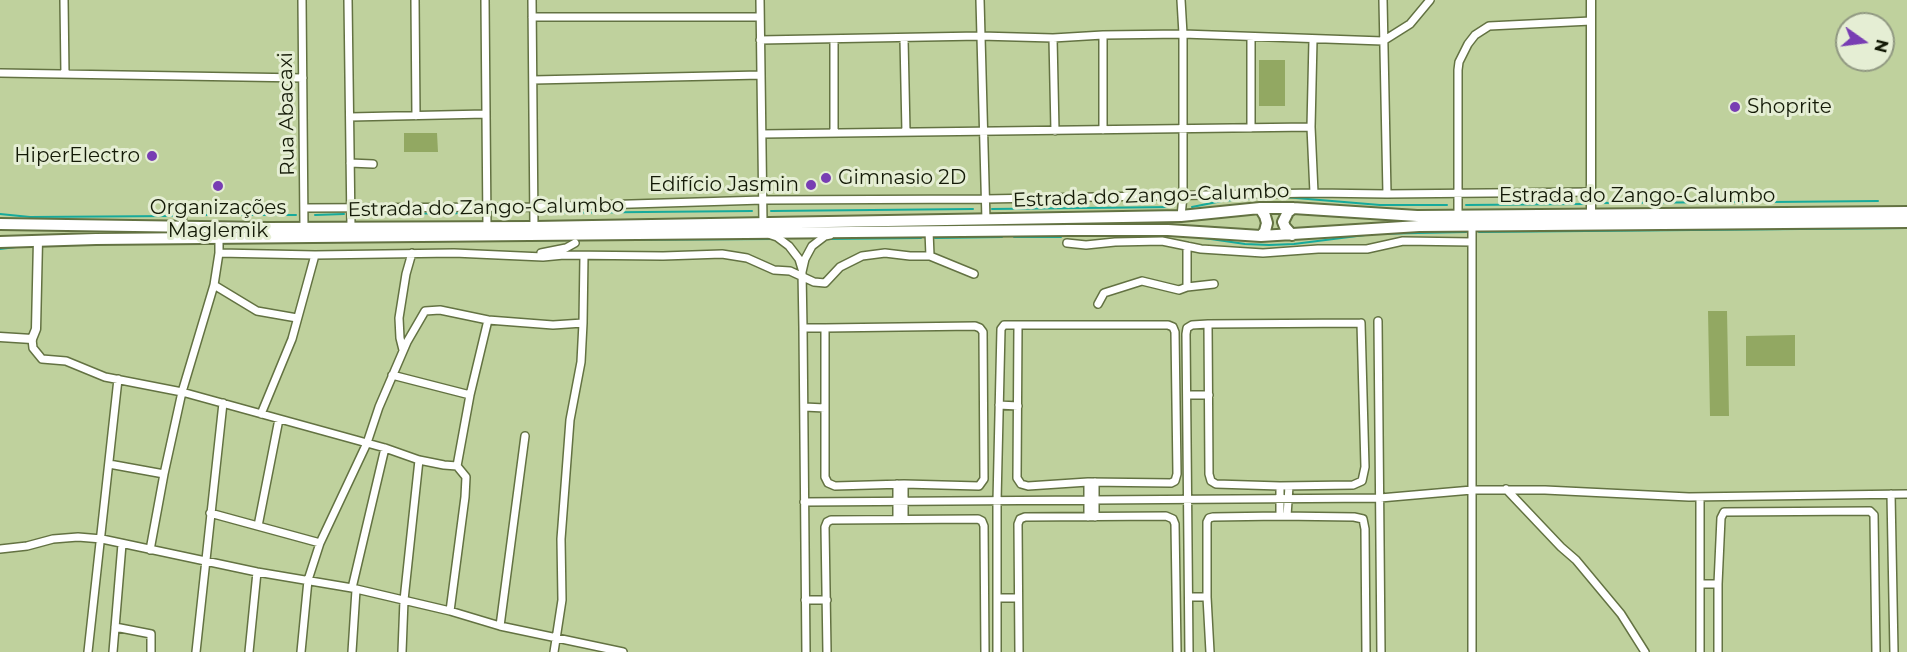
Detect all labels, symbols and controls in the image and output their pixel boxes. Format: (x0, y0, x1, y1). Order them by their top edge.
north arrow (1835, 12, 1895, 72)
text: N (1870, 37, 1892, 55)
street label: Rua Abacaxi (274, 52, 300, 176)
place label: Shoprite (1747, 95, 1832, 119)
marker: Shoprite (1728, 100, 1742, 114)
place label: HiperElectro (14, 144, 140, 168)
marker: HiperElectro (145, 149, 159, 163)
place label: Gimnasio 2D (838, 166, 966, 190)
marker: Gimnasio 2D (819, 171, 833, 185)
place label: Edifício Jasmin (649, 173, 799, 197)
marker: Edifício Jasmin (804, 178, 818, 192)
marker: Organizações Maglemik (211, 179, 225, 193)
street label: Estrada do Zango-Calumbo (1012, 179, 1290, 213)
street label: Estrada do Zango-Calumbo (1499, 184, 1775, 208)
street label: Estrada do Zango-Calumbo (348, 194, 624, 222)
place label: Organizações Maglemik (150, 196, 286, 243)

